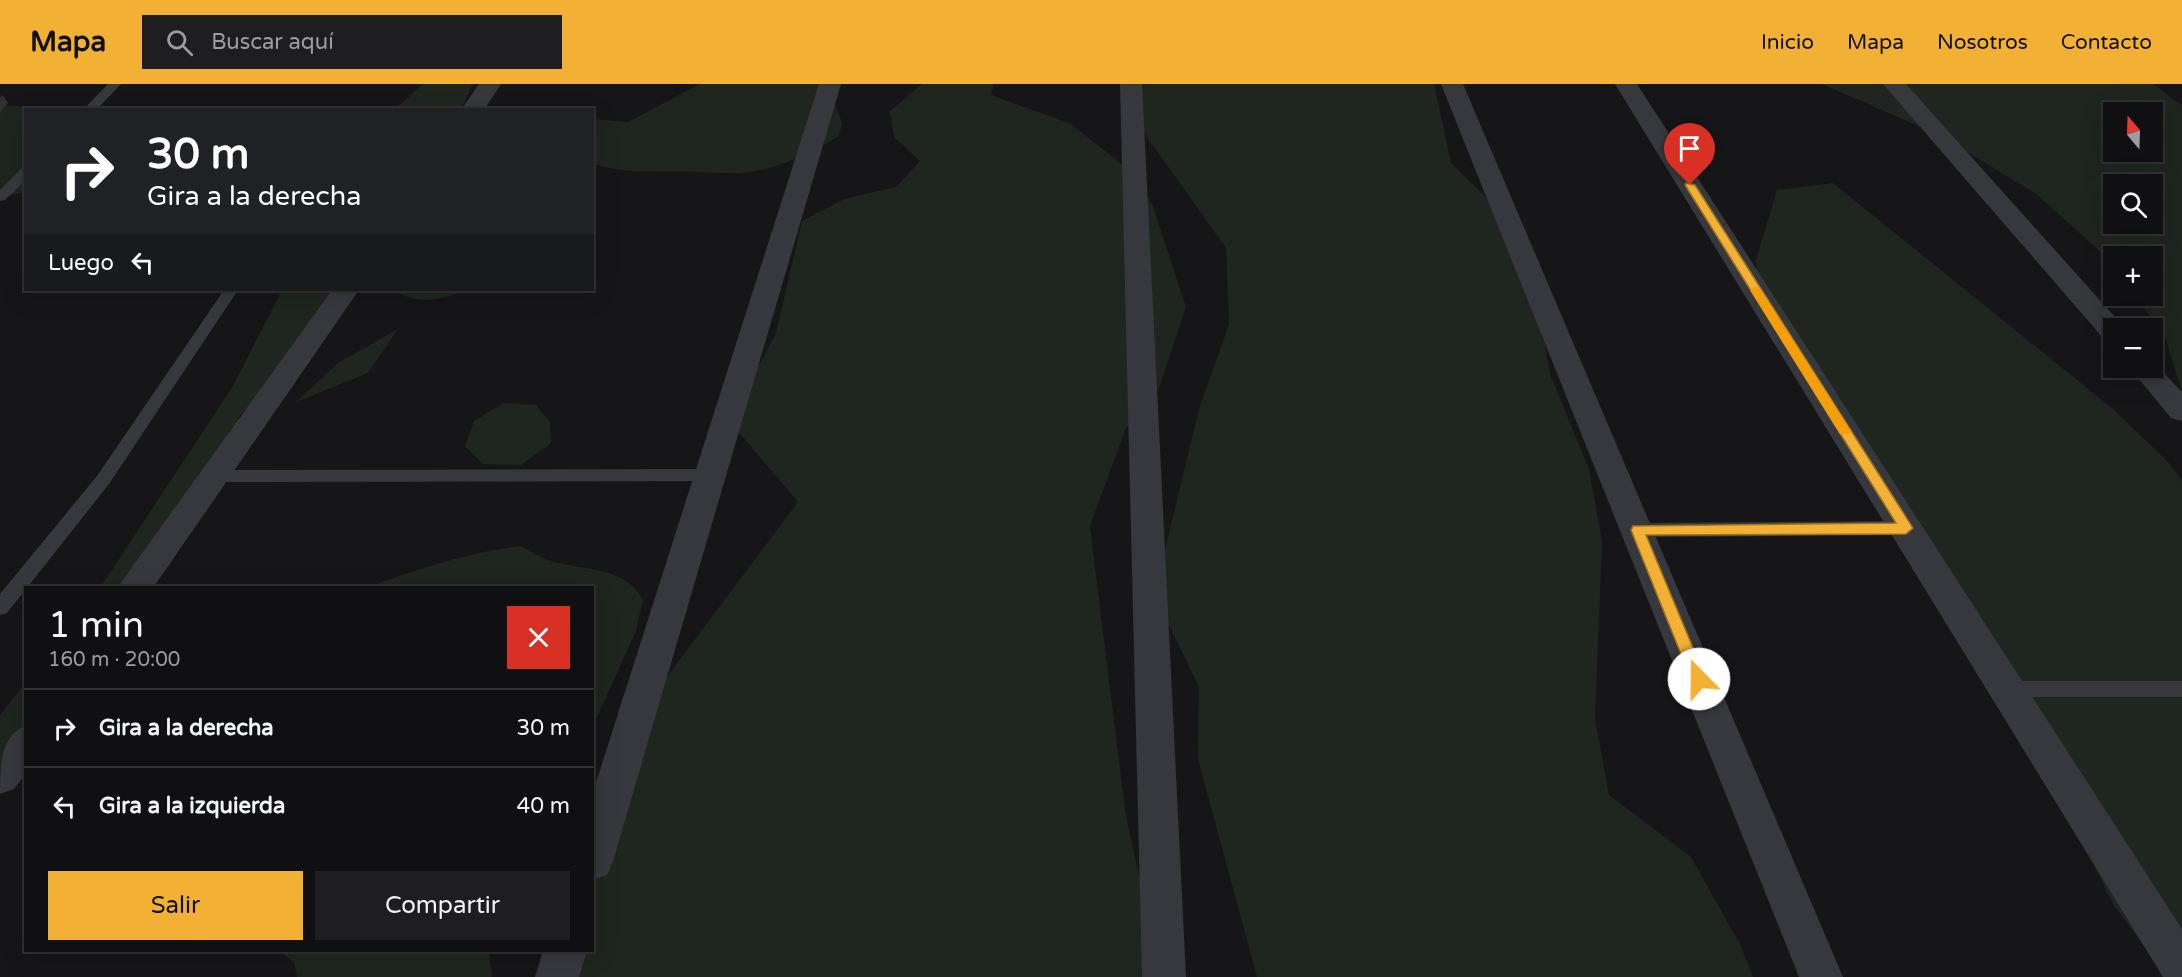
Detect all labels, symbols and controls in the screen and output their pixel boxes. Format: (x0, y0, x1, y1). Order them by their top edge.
search box (142, 15, 562, 69)
text: Mapa (30, 25, 106, 59)
icon: search (163, 26, 196, 59)
text: Buscar aquí (211, 29, 334, 55)
text: Inicio (1761, 30, 1814, 55)
text: Mapa (1847, 30, 1904, 55)
text: Nosotros (1937, 30, 2028, 55)
text: Contacto (2061, 30, 2152, 55)
north arrow (2103, 102, 2163, 162)
map controls (2103, 102, 2163, 378)
pin (1664, 123, 1715, 185)
text: 30 m (147, 129, 249, 180)
icon: right (48, 132, 126, 210)
icon: arrive (1673, 132, 1706, 165)
button: search (2103, 174, 2163, 234)
text: Gira a la derecha (147, 180, 361, 213)
icon: left (126, 246, 159, 279)
button: + (2103, 246, 2163, 306)
text: Luego (48, 250, 114, 276)
button: − (2103, 318, 2163, 378)
text: 1 min (48, 604, 144, 647)
button: close (507, 606, 570, 669)
position arrow (1667, 647, 1731, 711)
text: 160 m · 20:00 (48, 648, 180, 672)
icon: right (48, 712, 81, 745)
text: Gira a la derecha (99, 715, 274, 741)
text: 30 m (516, 715, 570, 741)
icon: left (48, 790, 81, 823)
text: Gira a la izquierda (99, 793, 285, 819)
text: 40 m (516, 793, 570, 819)
button: Salir (48, 871, 303, 940)
button: Compartir (315, 871, 570, 940)

